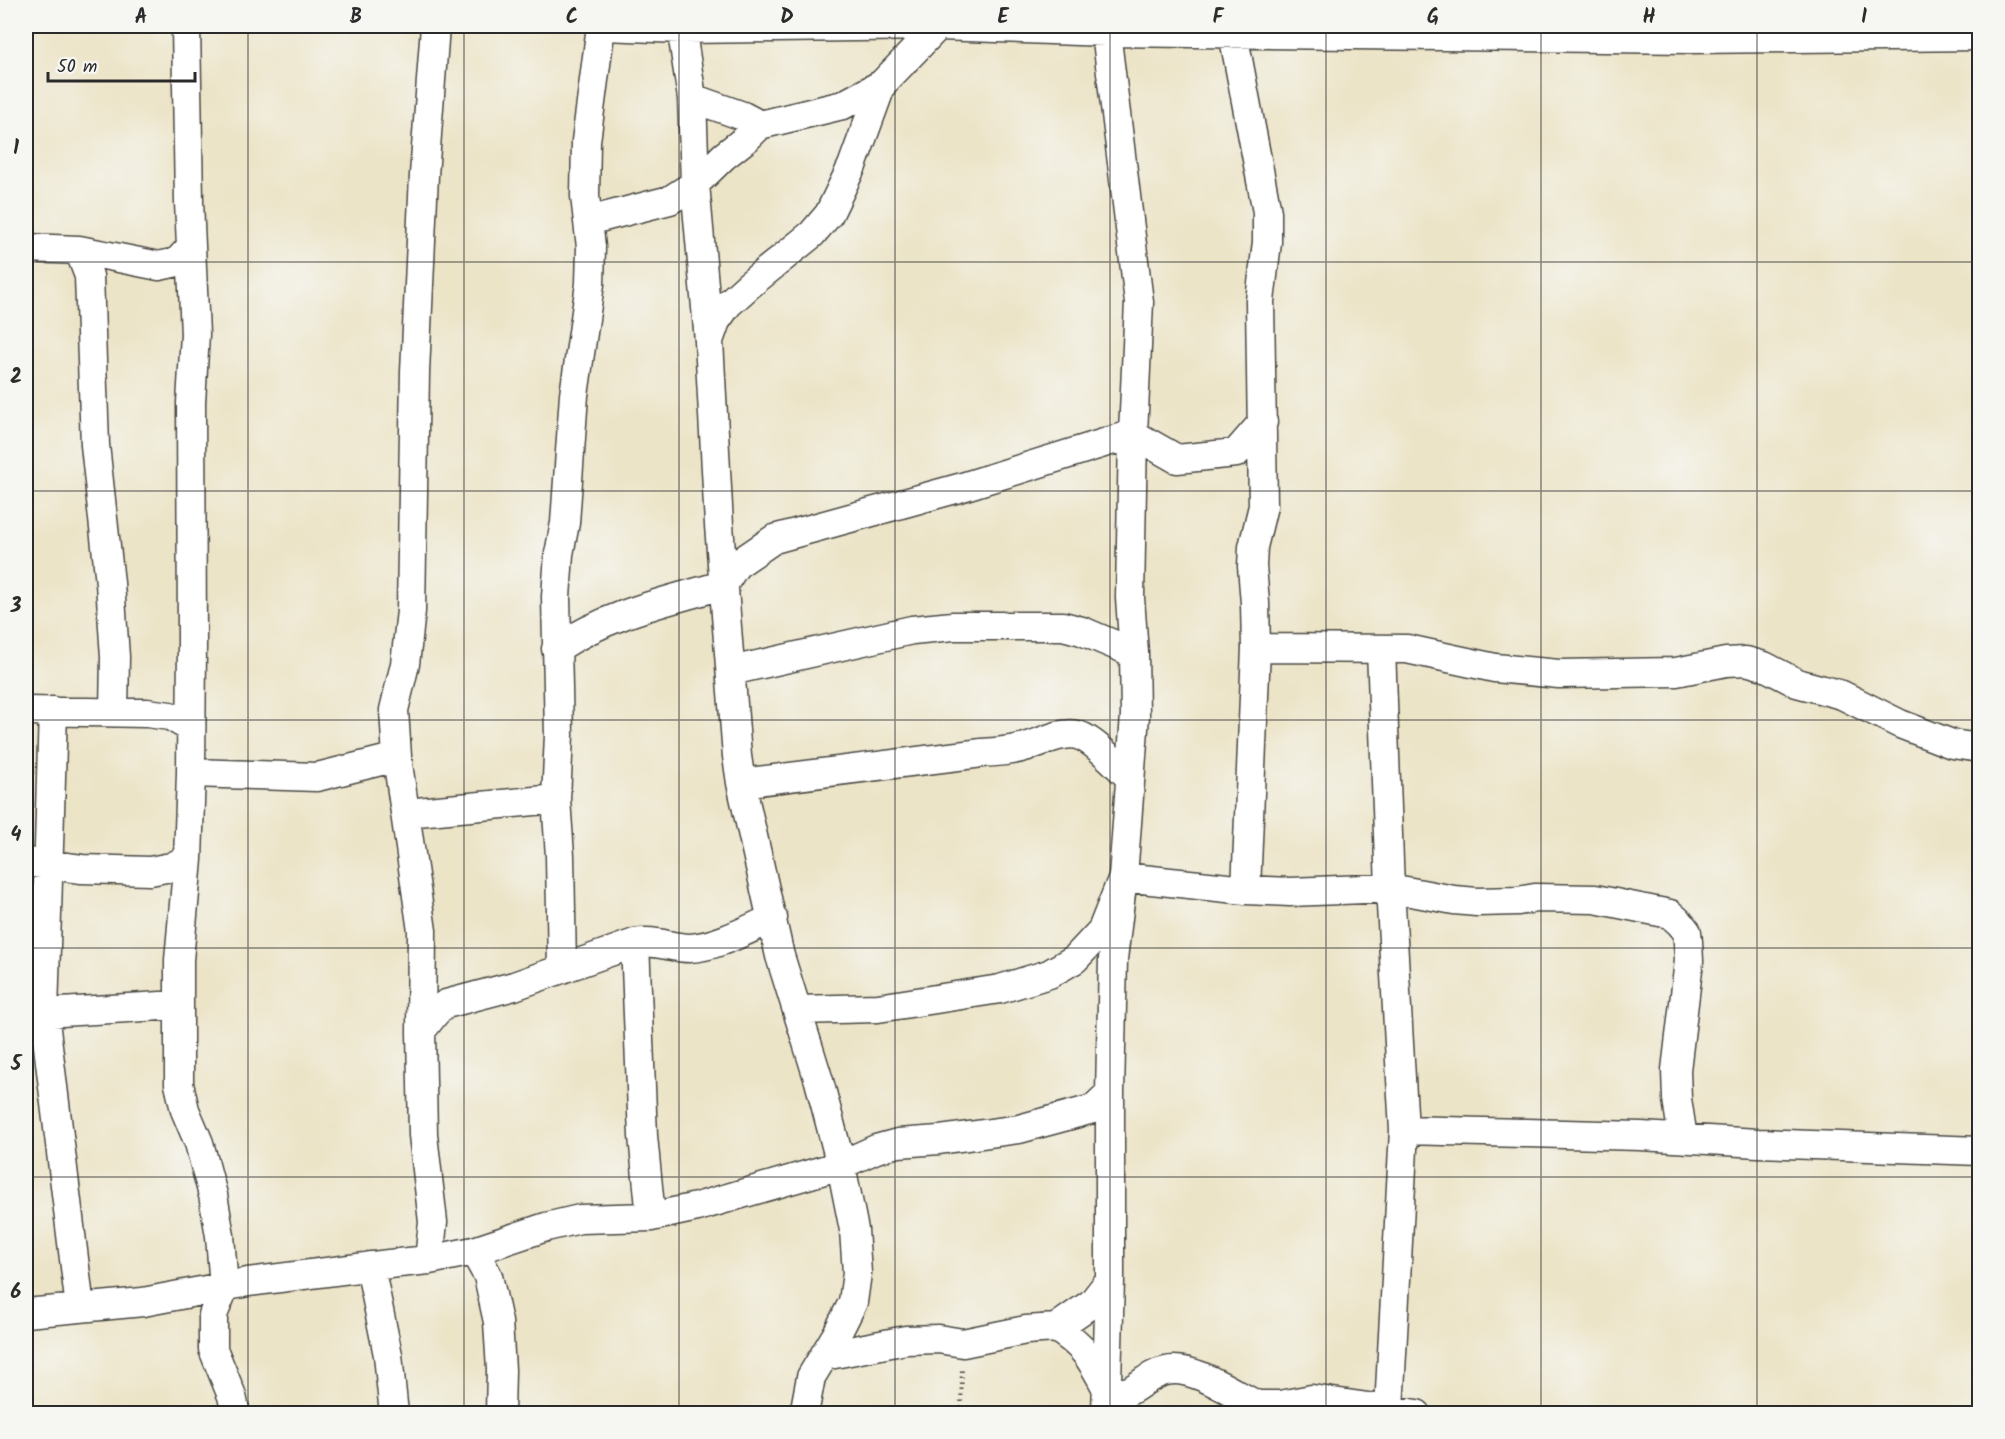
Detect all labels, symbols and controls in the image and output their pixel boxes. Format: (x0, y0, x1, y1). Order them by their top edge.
text: A (135, 2, 147, 34)
text: B (350, 2, 362, 34)
text: C (566, 2, 578, 34)
text: D (780, 2, 794, 34)
text: E (997, 2, 1009, 34)
text: F (1213, 2, 1225, 34)
text: G (1427, 2, 1439, 34)
text: H (1642, 2, 1656, 34)
text: I (1861, 2, 1867, 34)
scale bar (48, 45, 195, 83)
text: 50 m (57, 53, 97, 82)
text: 1 (13, 133, 19, 165)
text: 2 (10, 362, 22, 394)
text: 3 (10, 591, 22, 623)
text: 4 (11, 820, 22, 852)
text: 5 (10, 1049, 23, 1081)
text: 6 (11, 1277, 22, 1309)

